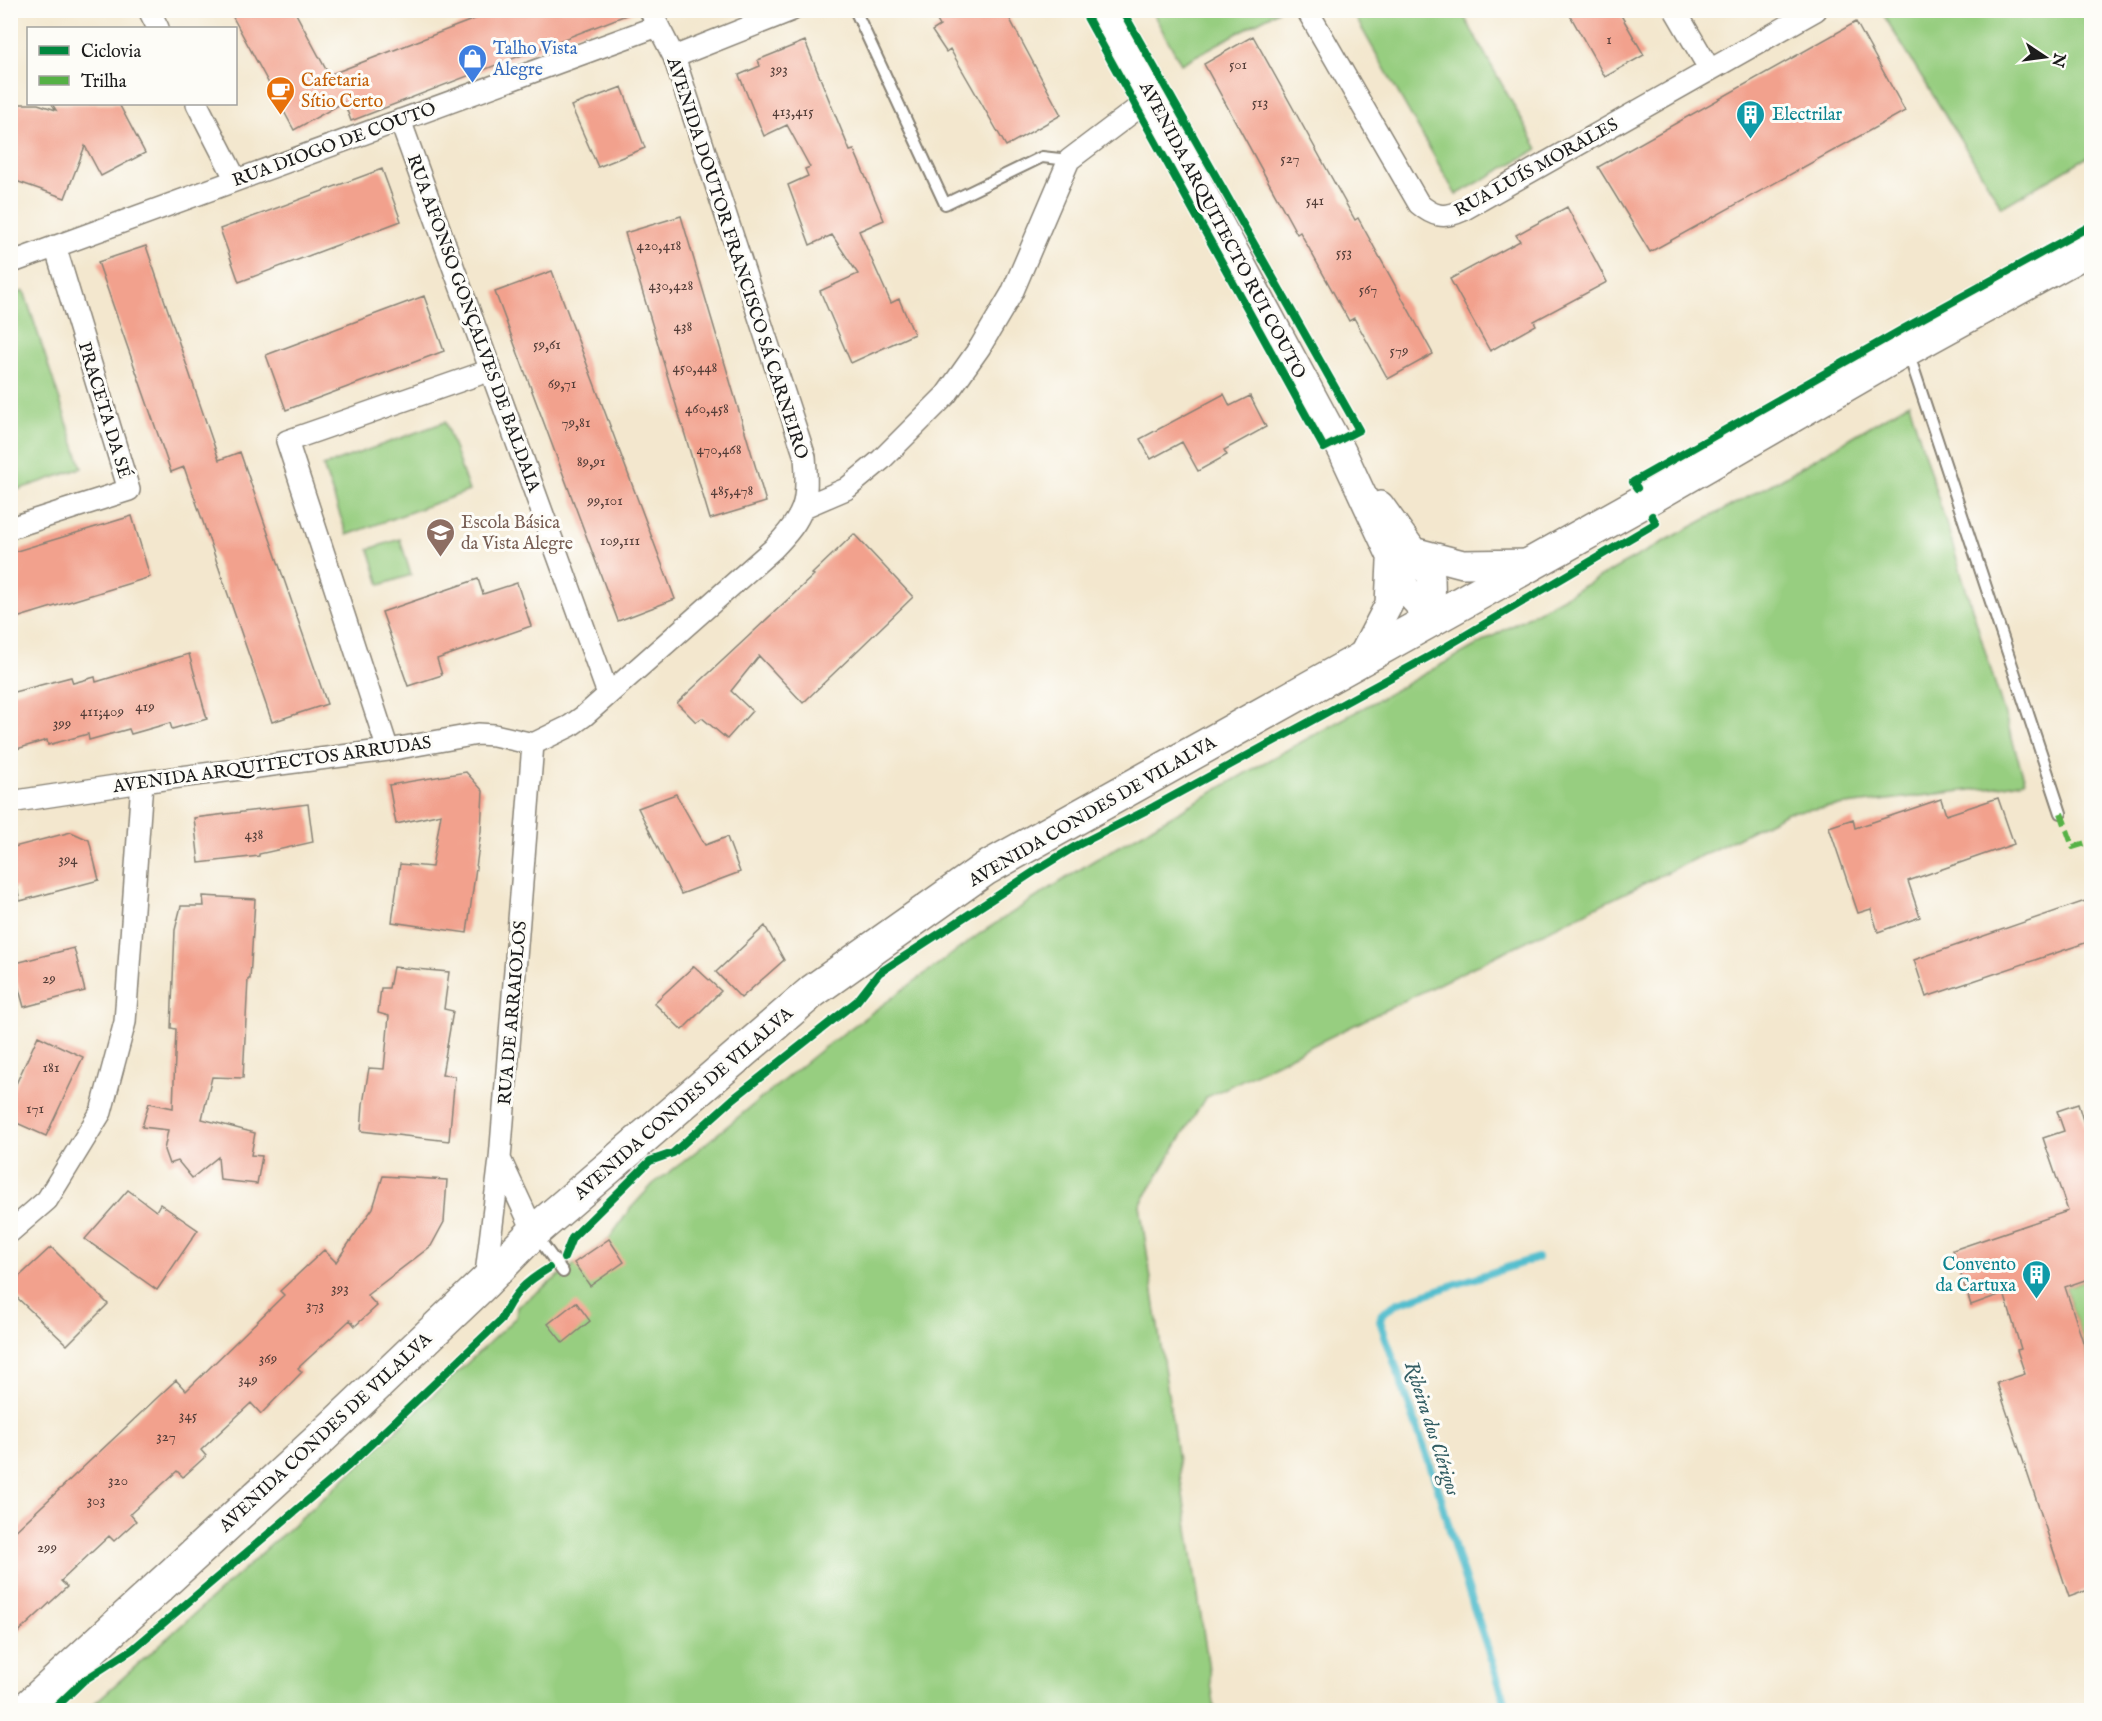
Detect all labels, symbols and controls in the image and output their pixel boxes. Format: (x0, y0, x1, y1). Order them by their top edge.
legend (27, 27, 237, 105)
north arrow (2015, 27, 2075, 87)
house number: 1 (1606, 30, 1612, 49)
place label: Talho Vista Alegre (492, 38, 578, 82)
text: Ciclovia (81, 41, 141, 64)
shop icon: Talho Vista Alegre (456, 42, 488, 84)
text: N (2046, 50, 2069, 69)
street label: AVENIDA DOUTOR FRANCISCO SÁ CARNEIRO (660, 53, 814, 462)
house number: 501 (1229, 55, 1247, 74)
house number: 393 (770, 60, 788, 79)
place label: Cafetaria Sítio Certo (301, 70, 383, 114)
text: Trilha (81, 71, 127, 94)
cafe icon: Cafetaria Sítio Certo (264, 74, 296, 116)
street label: AVENIDA ARQUITECTO RUI COUTO (1133, 77, 1310, 383)
house number: 513 (1252, 93, 1268, 112)
street label: RUA DIOGO DE COUTO (230, 98, 440, 193)
building icon: Electrilar (1735, 98, 1767, 140)
house number: 413,415 (772, 102, 814, 121)
place label: Electrilar (1772, 104, 1843, 127)
street label: RUA LUÍS MORALES (1450, 112, 1623, 223)
house number: 527 (1280, 149, 1300, 168)
street label: RUA AFONSO GONÇALVES DE BALDAIA (401, 151, 545, 496)
house number: 541 (1306, 191, 1324, 210)
house number: 420,418 (637, 236, 682, 255)
house number: 553 (1336, 243, 1352, 262)
house number: 430,428 (649, 276, 694, 295)
house number: 567 (1359, 280, 1377, 299)
house number: 438 (674, 317, 693, 336)
house number: 59,61 (533, 335, 561, 354)
street label: PRACETA DA SÉ (72, 339, 137, 482)
house number: 579 (1390, 341, 1409, 360)
house number: 450,448 (673, 358, 718, 377)
house number: 69,71 (548, 374, 576, 393)
house number: 460,458 (685, 399, 729, 418)
house number: 79,81 (561, 413, 591, 432)
house number: 470,468 (696, 440, 742, 459)
house number: 89,91 (577, 452, 605, 471)
house number: 485,478 (711, 481, 754, 500)
house number: 99,101 (586, 491, 623, 510)
place label: Escola Básica da Vista Alegre (461, 512, 573, 556)
school or university icon: Escola Básica da Vista Alegre (424, 516, 456, 558)
house number: 109,111 (600, 531, 640, 550)
house number: 419 (135, 697, 155, 716)
house number: 411;409 (80, 702, 124, 721)
house number: 399 (53, 714, 71, 733)
street label: AVENIDA CONDES DE VILALVA (964, 731, 1222, 893)
street label: AVENIDA ARQUITECTOS ARRUDAS (111, 732, 433, 799)
house number: 438 (245, 825, 264, 844)
house number: 394 (58, 850, 78, 869)
street label: RUA DE ARRAIOLOS (494, 920, 533, 1106)
house number: 29 (42, 969, 56, 988)
street label: AVENIDA CONDES DE VILALVA (569, 1002, 799, 1206)
house number: 181 (42, 1058, 60, 1077)
house number: 171 (26, 1099, 44, 1118)
place label: Convento da Cartuxa (1935, 1254, 2016, 1298)
building icon: Convento da Cartuxa (2021, 1258, 2053, 1300)
house number: 393 (331, 1279, 349, 1298)
house number: 373 (306, 1296, 324, 1315)
street label: AVENIDA CONDES DE VILALVA (214, 1328, 438, 1539)
house number: 369 (259, 1349, 277, 1368)
water label: Ribeira dos Clérigos (1397, 1358, 1465, 1499)
house number: 349 (238, 1370, 258, 1389)
house number: 345 (179, 1406, 198, 1425)
house number: 327 (156, 1427, 176, 1446)
house number: 320 (108, 1471, 128, 1490)
house number: 303 (87, 1491, 105, 1510)
house number: 299 (37, 1538, 57, 1557)

